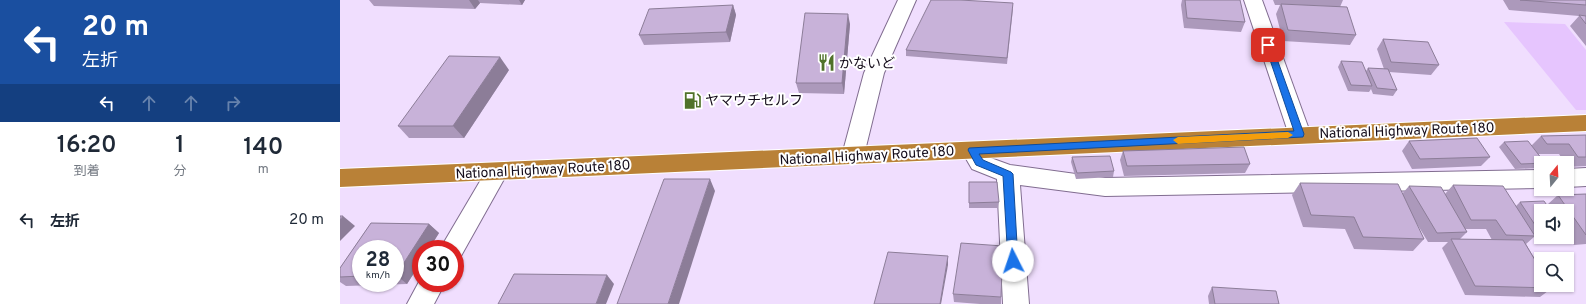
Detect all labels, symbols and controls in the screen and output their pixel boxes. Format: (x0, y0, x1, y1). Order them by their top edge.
text: 20 m (82, 10, 149, 46)
icon: left (16, 16, 68, 68)
pin (1251, 28, 1285, 62)
icon: arrive (1257, 34, 1279, 56)
text: 左折 (82, 50, 118, 73)
restaurant icon: かないど (816, 53, 836, 73)
place label: かないど (839, 56, 895, 73)
fuel station icon: ヤマウチセルフ (682, 90, 702, 110)
icon: left (96, 92, 118, 114)
icon: ahead (138, 92, 160, 114)
icon: ahead (180, 92, 202, 114)
icon: right (222, 92, 244, 114)
place label: ヤマウチセルフ (705, 93, 803, 110)
street label: National Highway Route 180 (1319, 120, 1495, 143)
text: 16:20 (57, 131, 117, 161)
text: 1 (175, 131, 185, 161)
text: 140 (243, 133, 283, 163)
street label: National Highway Route 180 (779, 143, 955, 170)
north arrow (1534, 156, 1574, 196)
map controls (1534, 156, 1574, 292)
street label: National Highway Route 180 (455, 157, 631, 184)
text: m (258, 162, 269, 178)
text: 到着 (74, 164, 100, 180)
text: 分 (173, 164, 186, 180)
button: sound (1534, 204, 1574, 244)
icon: left (16, 209, 38, 231)
text: 20 m (289, 211, 324, 230)
text: 左折 (50, 213, 80, 232)
speed limit sign: 30 (412, 240, 464, 292)
position arrow (992, 240, 1034, 282)
text: 28 (366, 248, 390, 274)
button: search (1534, 252, 1574, 292)
text: km/h (366, 269, 390, 282)

